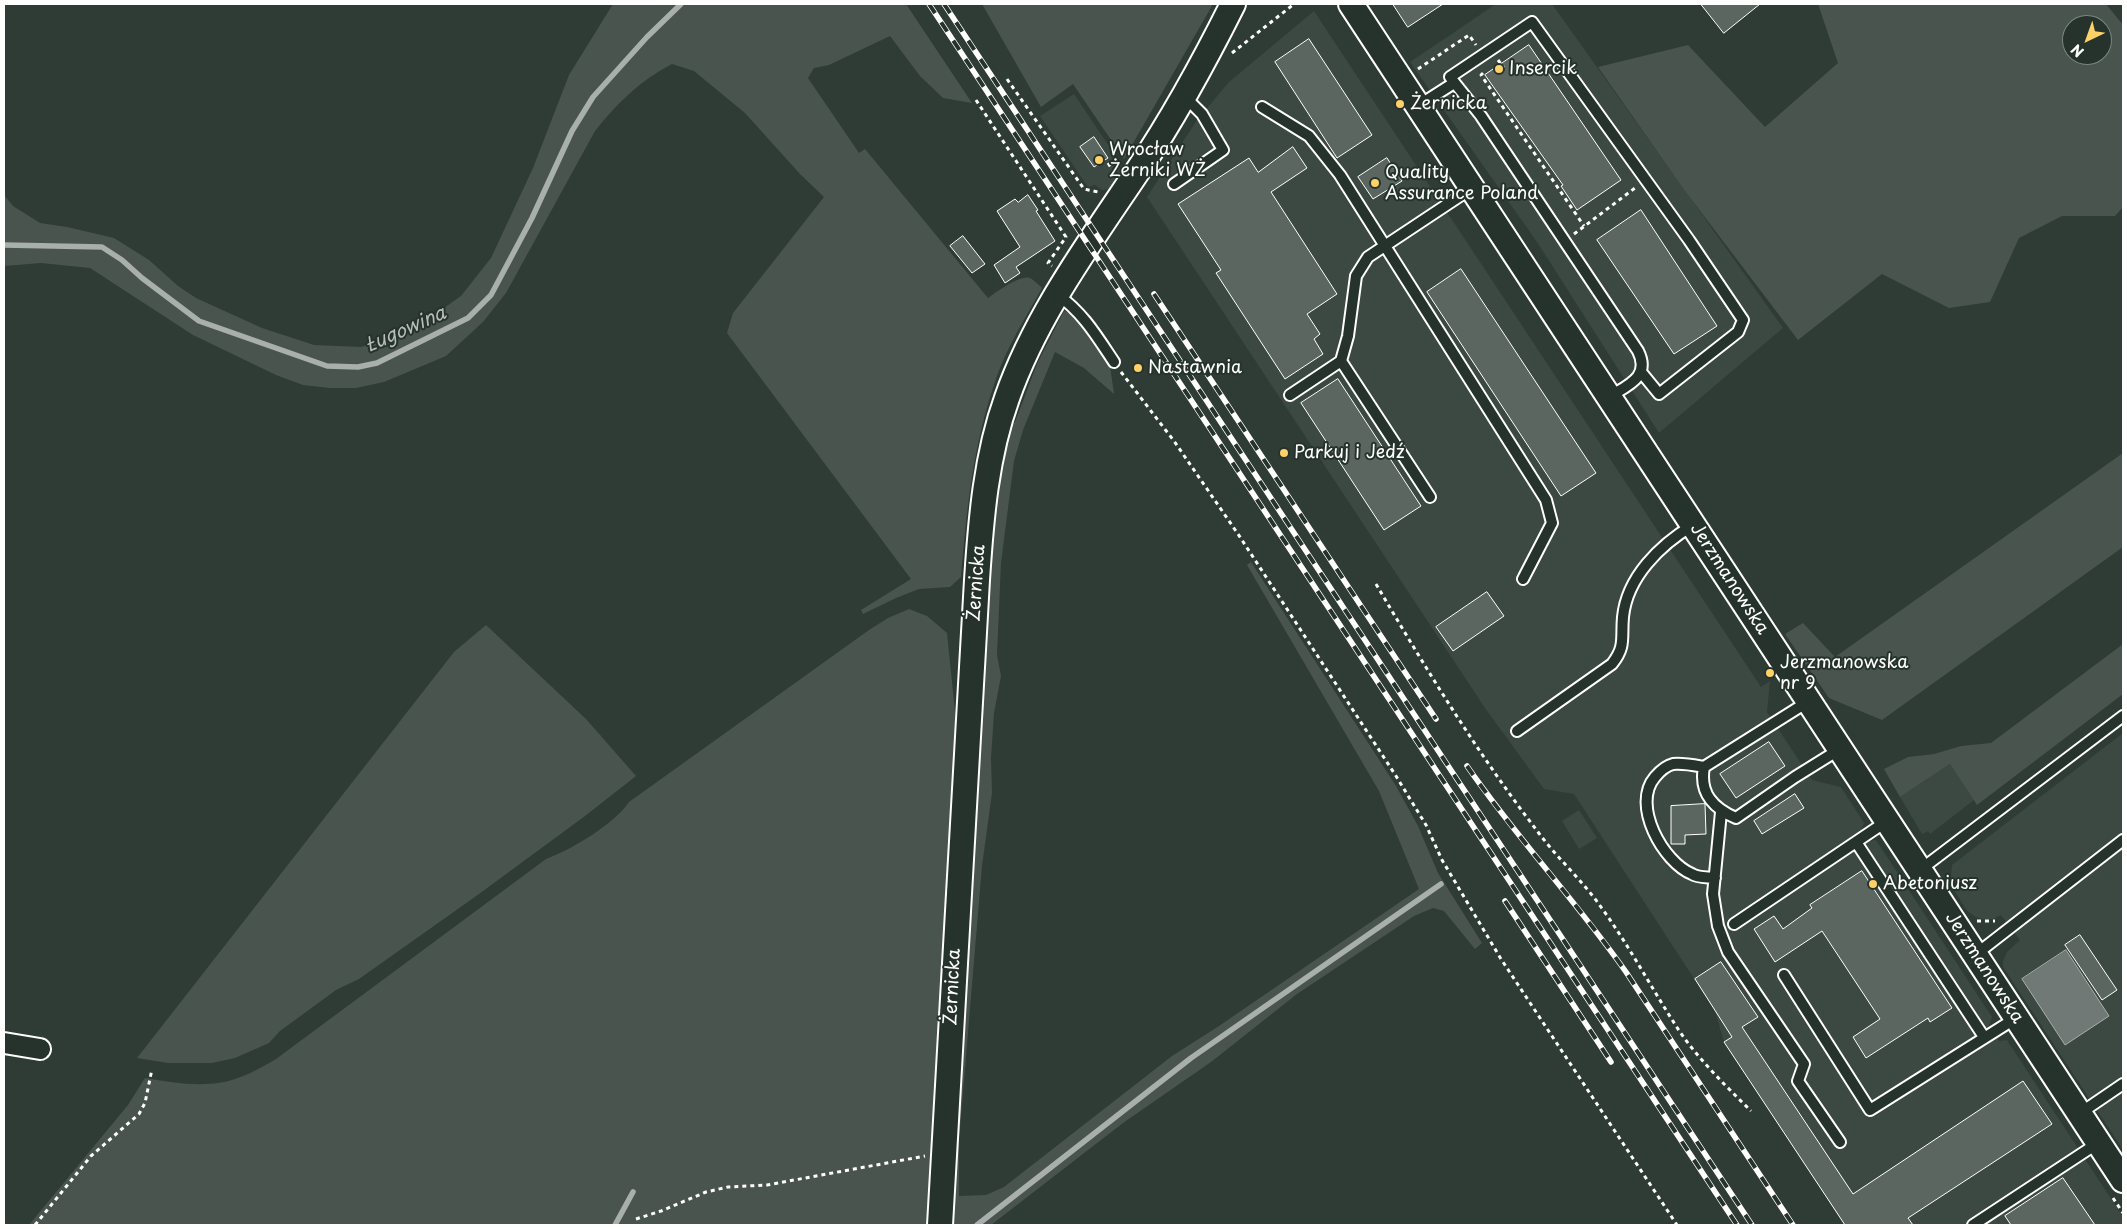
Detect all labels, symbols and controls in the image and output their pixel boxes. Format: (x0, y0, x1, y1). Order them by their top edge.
north arrow (2062, 15, 2112, 65)
text: N (2066, 39, 2088, 62)
place label: Insercik (1509, 58, 1577, 80)
marker: Insercik (1493, 63, 1505, 75)
place label: Żernicka (1410, 93, 1487, 115)
marker: Żernicka (1394, 98, 1406, 110)
place label: Wrocław Żerniki WŻ (1109, 139, 1206, 182)
marker: Wrocław Żerniki WŻ (1093, 154, 1105, 166)
place label: Quality Assurance Poland (1385, 162, 1538, 204)
marker: Quality Assurance Poland (1369, 177, 1381, 189)
water label: Ługowina (362, 302, 450, 358)
place label: Nastawnia (1148, 357, 1242, 379)
marker: Nastawnia (1132, 362, 1144, 374)
place label: Parkuj i Jedź (1294, 442, 1404, 464)
marker: Parkuj i Jedź (1278, 447, 1290, 459)
street label: Jerzmanowska (1685, 519, 1773, 639)
street label: Żernicka (964, 544, 990, 622)
place label: Jerzmanowska nr 9 (1780, 652, 1908, 694)
marker: Jerzmanowska nr 9 (1764, 667, 1776, 679)
place label: Abetoniusz (1883, 873, 1977, 895)
marker: Abetoniusz (1867, 878, 1879, 890)
street label: Jerzmanowska (1940, 908, 2028, 1028)
street label: Żernicka (940, 948, 966, 1026)

